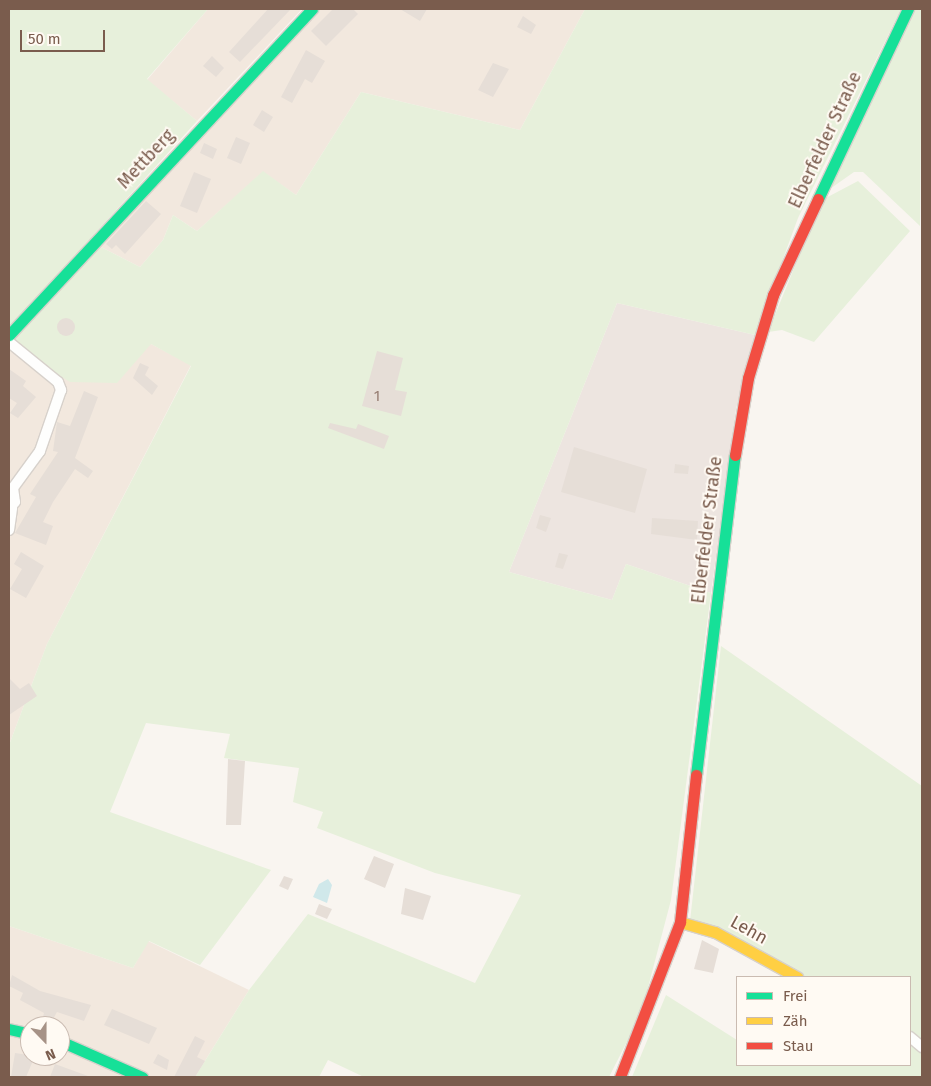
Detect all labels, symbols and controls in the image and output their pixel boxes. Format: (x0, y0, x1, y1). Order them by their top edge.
scale bar (22, 20, 108, 52)
text: 50 m (28, 30, 61, 48)
street label: Elberfelder Straße (784, 68, 866, 212)
street label: Mettberg (113, 125, 179, 193)
house number: 1 (374, 388, 380, 406)
street label: Elberfelder Straße (687, 455, 727, 605)
street label: Lehn (727, 911, 771, 949)
legend (736, 976, 911, 1066)
text: Frei (783, 987, 808, 1005)
text: Zäh (783, 1012, 808, 1030)
north arrow (20, 1016, 70, 1066)
text: Stau (783, 1037, 813, 1055)
text: N (43, 1045, 58, 1064)

